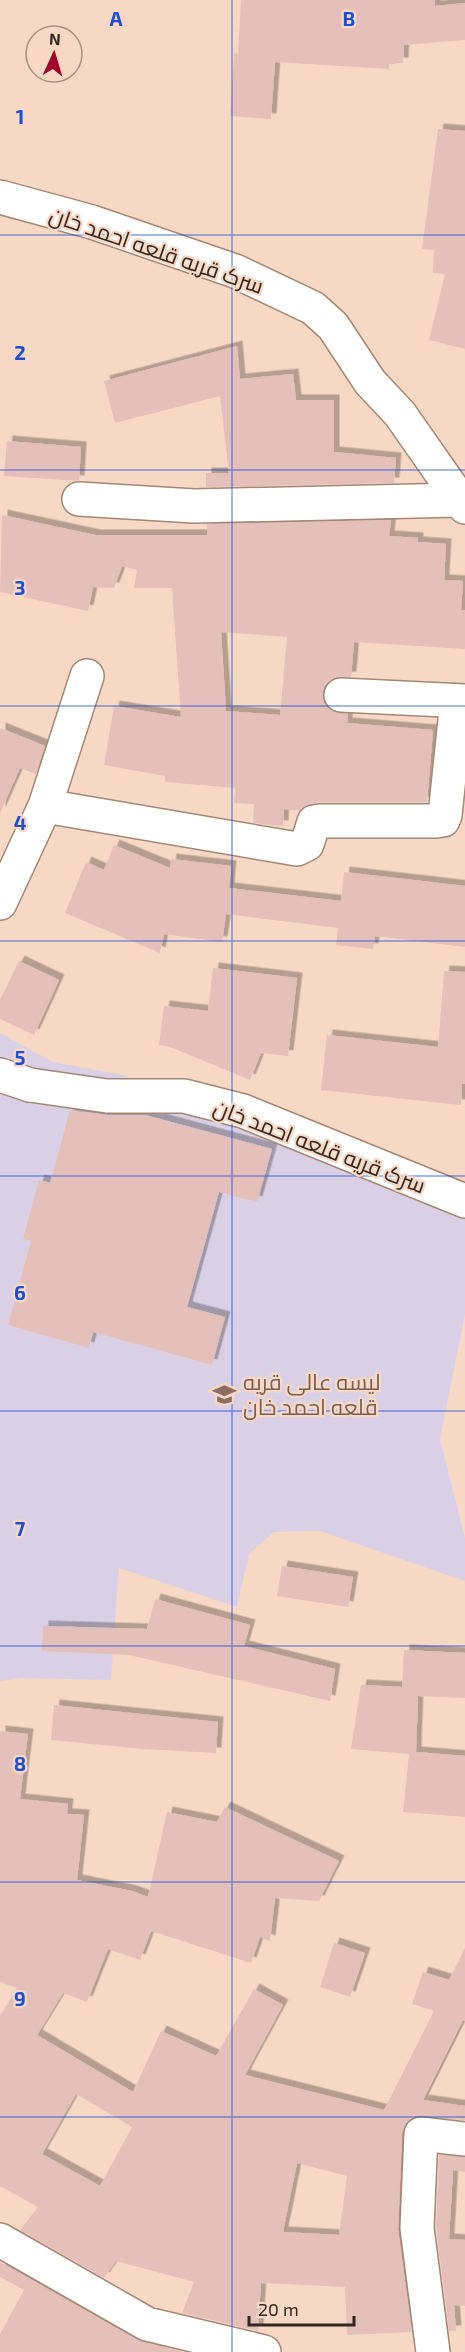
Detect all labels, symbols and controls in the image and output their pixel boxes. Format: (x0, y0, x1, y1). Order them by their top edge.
text: A (109, 6, 123, 30)
text: B (343, 6, 355, 30)
north arrow (24, 24, 84, 84)
text: N (49, 29, 62, 48)
text: 1 (16, 104, 24, 128)
street label: سرک قریه قلعه احمد خان (46, 200, 267, 299)
text: 2 (14, 340, 26, 364)
text: 3 (14, 575, 26, 599)
text: 4 (14, 810, 27, 834)
text: 5 (14, 1045, 26, 1069)
street label: سرک قریه قلعه احمد خان (210, 1093, 430, 1198)
text: 6 (14, 1280, 26, 1304)
place label: لیسه عالی قریه قلعه احمد خان (243, 1368, 381, 1420)
school or university icon: لیسه عالی قریه قلعه احمد خان (212, 1381, 238, 1407)
text: 7 (15, 1516, 26, 1540)
text: 8 (14, 1751, 26, 1775)
text: 9 (14, 1986, 26, 2010)
scale bar (249, 2289, 354, 2327)
text: 20 m (258, 2298, 299, 2320)

